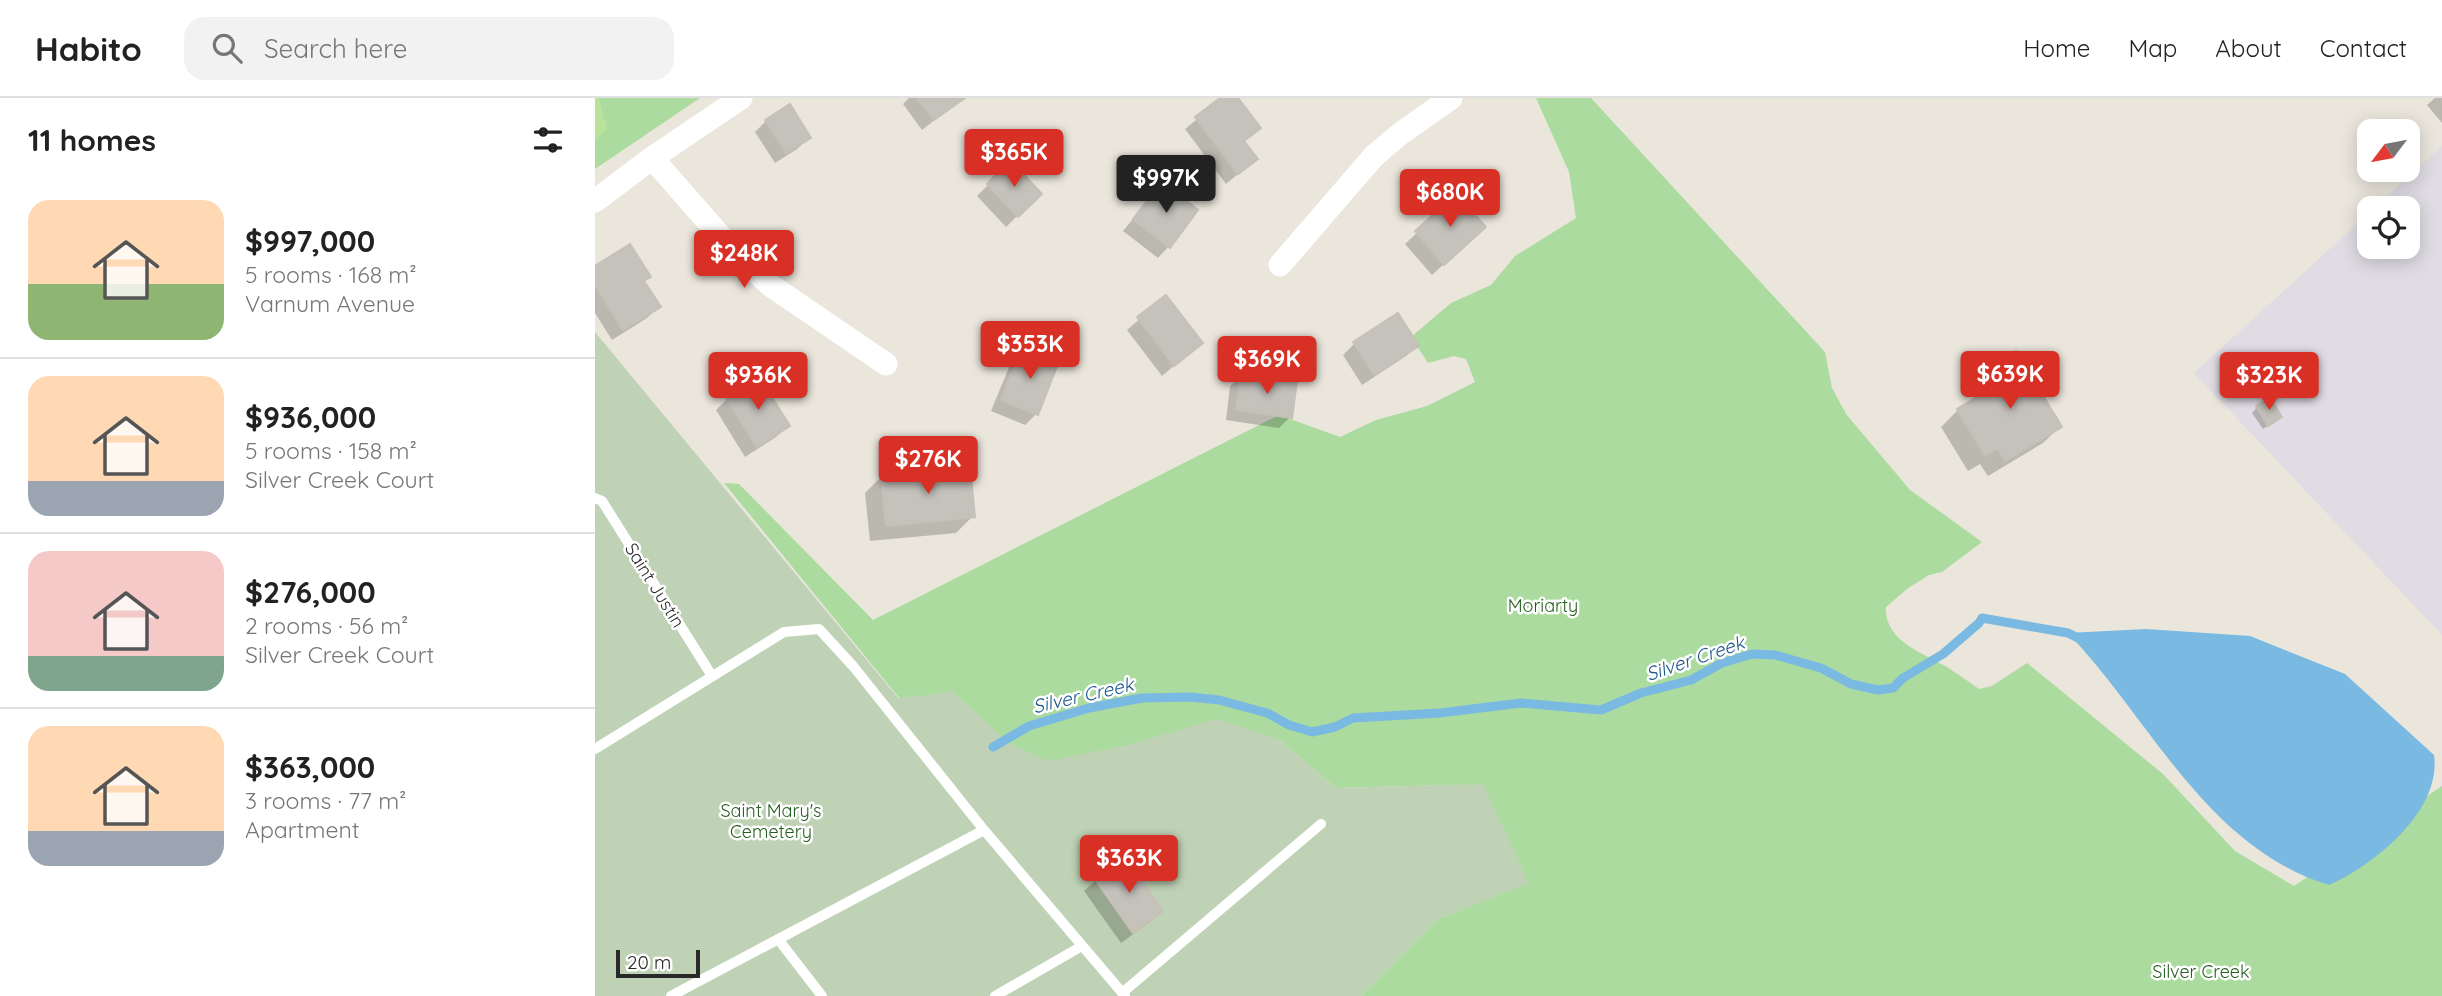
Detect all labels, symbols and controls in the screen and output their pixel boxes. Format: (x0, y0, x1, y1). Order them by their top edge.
search box (184, 17, 674, 80)
text: Habito (35, 28, 142, 69)
icon: search (208, 29, 246, 67)
text: Search here (264, 32, 407, 65)
text: Home (2023, 33, 2090, 63)
text: Map (2128, 33, 2177, 63)
text: About (2215, 33, 2282, 63)
text: Contact (2320, 33, 2407, 63)
north arrow (2357, 119, 2420, 182)
map controls (2357, 119, 2420, 259)
text: 11 homes (28, 121, 156, 159)
icon: filters (529, 121, 567, 159)
pin: $365K (965, 130, 1063, 189)
text: $365K (980, 137, 1048, 166)
pin: $997K (1117, 156, 1215, 215)
text: $997K (1133, 163, 1199, 192)
pin: $680K (1401, 170, 1499, 229)
text: $680K (1416, 177, 1484, 206)
button: locate (2357, 196, 2420, 259)
text: $997,000 (245, 222, 375, 260)
icon: home (84, 228, 168, 312)
pin: $248K (695, 230, 793, 290)
text: $248K (710, 238, 778, 267)
text: 5 rooms · 168 m² (245, 260, 417, 289)
text: Varnum Avenue (245, 289, 415, 318)
pin: $353K (981, 322, 1079, 381)
text: $353K (997, 329, 1063, 358)
pin: $369K (1218, 336, 1316, 396)
text: $369K (1234, 344, 1300, 373)
pin: $936K (709, 352, 807, 412)
pin: $639K (1961, 352, 2059, 411)
pin: $323K (2220, 352, 2318, 412)
text: $639K (1977, 359, 2043, 388)
text: $936K (725, 360, 791, 389)
text: $323K (2236, 360, 2302, 389)
text: $936,000 (245, 398, 376, 436)
icon: home (84, 404, 168, 488)
text: 5 rooms · 158 m² (245, 436, 417, 465)
pin: $276K (879, 436, 977, 496)
text: $276K (895, 444, 961, 473)
text: Silver Creek Court (245, 465, 434, 494)
street label: Saint Justin (620, 538, 690, 632)
text: $276,000 (245, 573, 376, 611)
icon: home (84, 579, 168, 663)
park label: Moriarty (1508, 594, 1578, 617)
text: 2 rooms · 56 m² (245, 611, 408, 640)
water label: Silver Creek (1643, 629, 1749, 686)
text: Silver Creek Court (245, 640, 434, 669)
water label: Silver Creek (1030, 671, 1138, 718)
text: $363,000 (245, 748, 375, 786)
icon: home (84, 754, 168, 838)
text: 3 rooms · 77 m² (245, 786, 406, 815)
park label: Saint Mary's Cemetery (720, 799, 822, 843)
text: Apartment (245, 815, 359, 844)
pin: $363K (1080, 836, 1178, 895)
text: $363K (1096, 843, 1162, 872)
scale bar (616, 947, 700, 979)
text: 20 m (627, 950, 671, 974)
park label: Silver Creek (2152, 960, 2250, 983)

